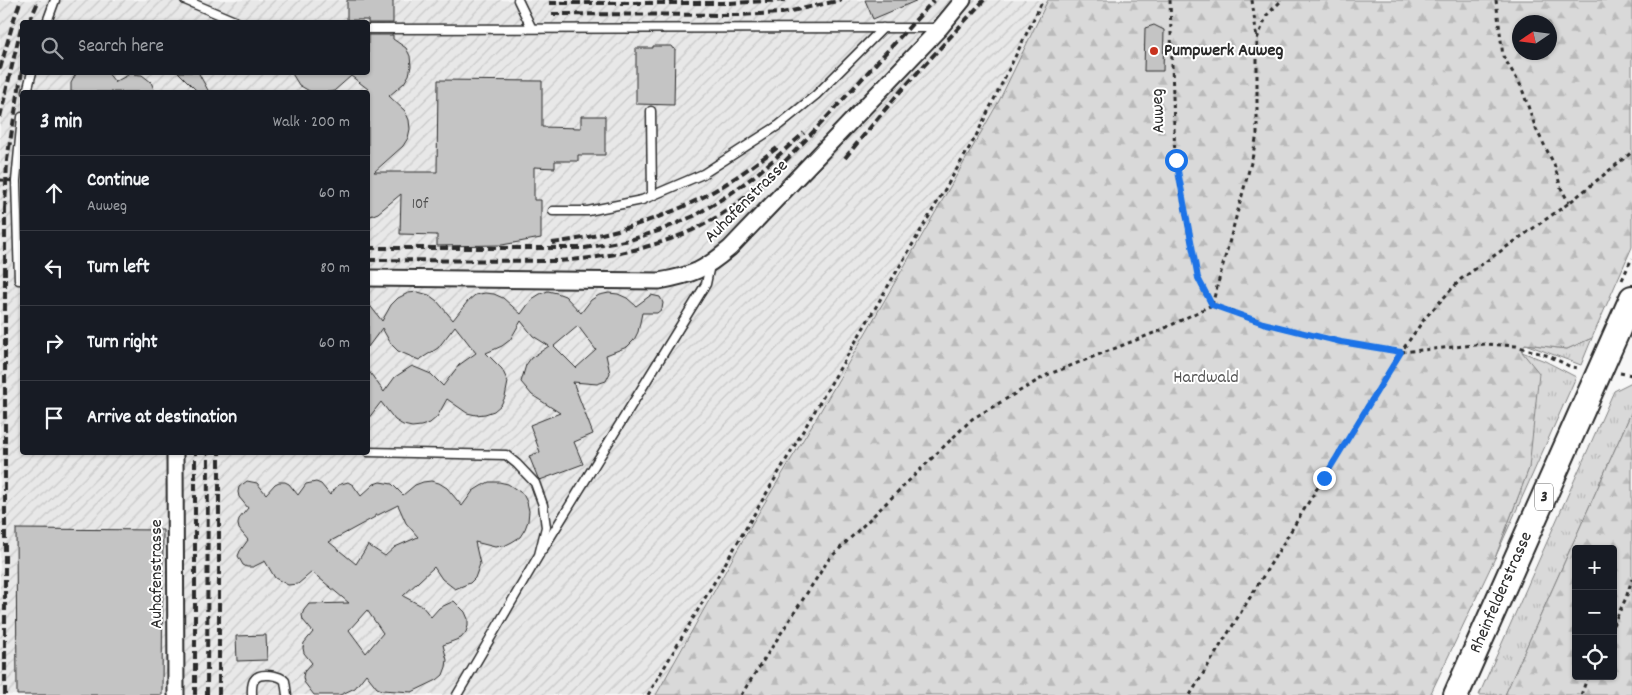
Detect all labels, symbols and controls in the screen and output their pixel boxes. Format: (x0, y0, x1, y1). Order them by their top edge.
north arrow (1512, 15, 1557, 60)
search box (20, 20, 370, 75)
icon: search (38, 34, 66, 62)
text: Search here (78, 34, 164, 61)
place label: Pumpwerk Auweg (1164, 39, 1283, 64)
marker: Pumpwerk Auweg (1148, 45, 1160, 57)
street label: Auweg (1146, 88, 1172, 134)
text: 3 min (40, 108, 82, 138)
text: Walk · 200 m (273, 111, 350, 134)
route start (1165, 149, 1188, 172)
street label: Auhafenstrasse (700, 154, 795, 249)
text: Continue (87, 168, 149, 195)
icon: ahead (40, 179, 68, 207)
text: 60 m (319, 182, 350, 205)
house number: 10f (412, 194, 429, 216)
text: Auweg (87, 195, 127, 218)
icon: left (40, 254, 68, 282)
text: Turn left (87, 255, 150, 282)
text: 80 m (320, 257, 350, 280)
icon: right (40, 329, 68, 357)
text: Turn right (87, 330, 158, 357)
text: 60 m (319, 332, 350, 355)
park label: Hardwald (1173, 366, 1239, 391)
icon: arrive (40, 404, 68, 432)
text: Arrive at destination (87, 405, 237, 432)
route end (1313, 467, 1336, 490)
road number: 3 (1535, 484, 1553, 511)
street label: Auhafenstrasse (145, 519, 170, 629)
street label: Rheinfelderstrasse (1463, 528, 1539, 657)
map controls (1572, 545, 1617, 680)
button: + (1572, 545, 1617, 590)
button: − (1572, 590, 1617, 635)
button: locate (1572, 635, 1617, 680)

